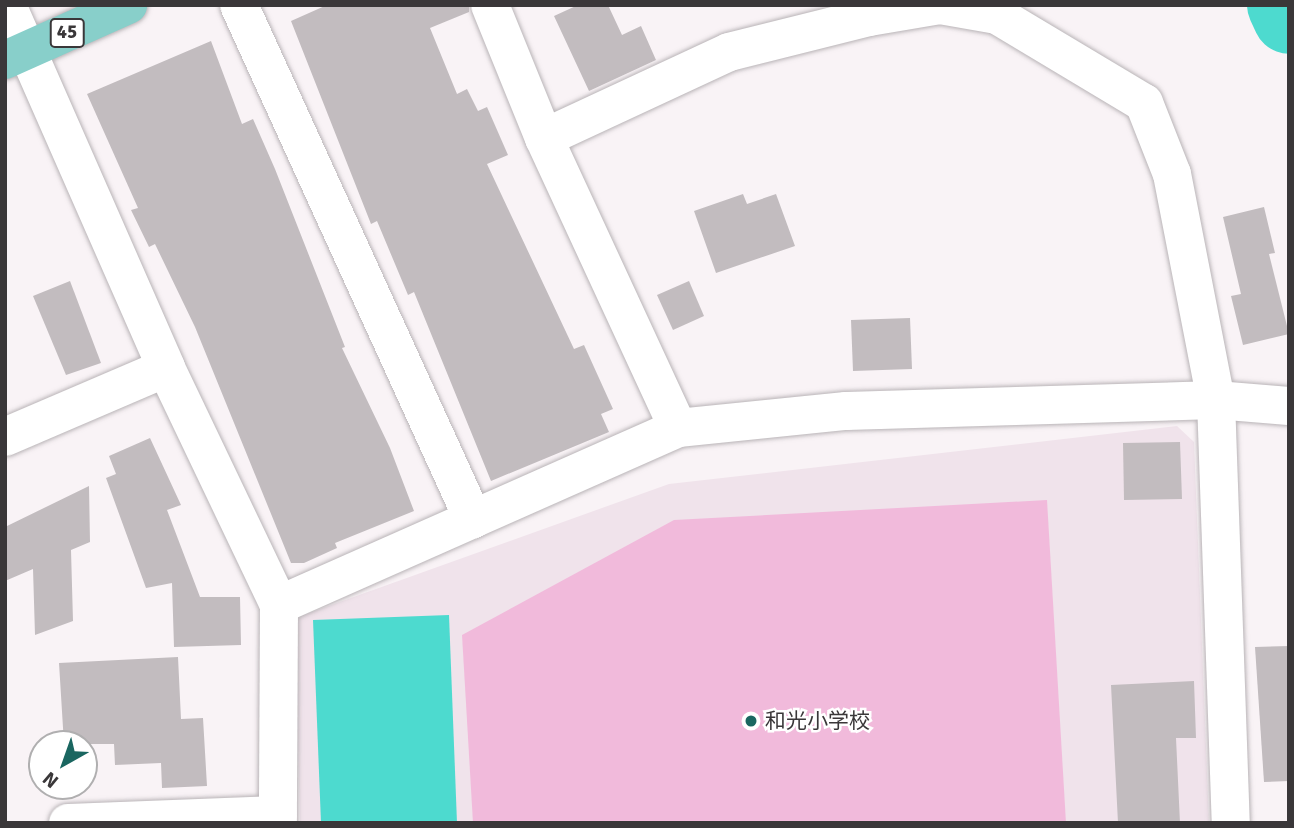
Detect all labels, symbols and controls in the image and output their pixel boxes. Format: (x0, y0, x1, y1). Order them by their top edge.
road number: 45 (50, 18, 84, 48)
place label: 和光小学校 (765, 708, 870, 734)
marker: 和光小学校 (743, 713, 759, 729)
north arrow (28, 730, 98, 800)
text: N (38, 766, 64, 793)

